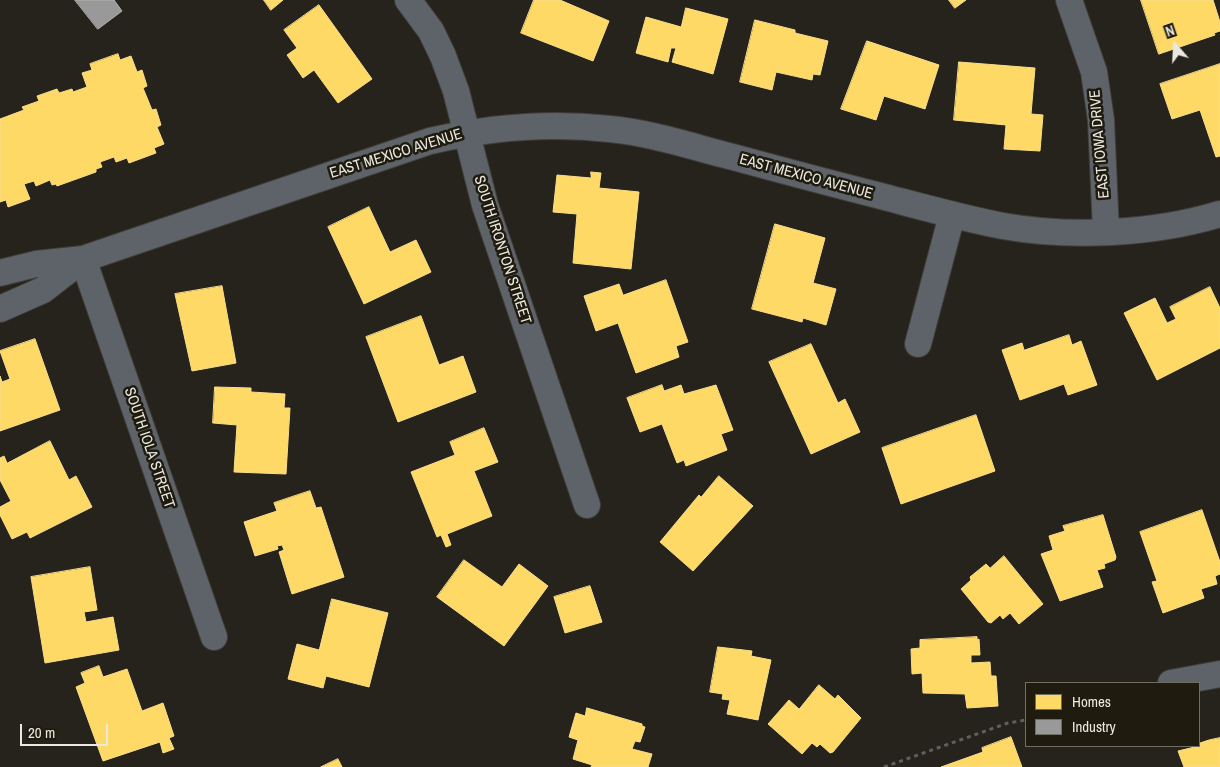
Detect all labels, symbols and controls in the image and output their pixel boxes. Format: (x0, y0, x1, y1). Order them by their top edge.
north arrow (1150, 20, 1200, 70)
text: N (1163, 21, 1177, 41)
street label: EAST IOWA DRIVE (1086, 89, 1114, 199)
street label: EAST MEXICO AVENUE (328, 125, 464, 183)
street label: EAST MEXICO AVENUE (737, 151, 875, 203)
street label: SOUTH IRONTON STREET (470, 174, 534, 326)
street label: SOUTH IOLA STREET (120, 385, 178, 511)
legend (1025, 682, 1200, 747)
text: Homes (1072, 691, 1111, 712)
scale bar (22, 714, 110, 746)
text: Industry (1072, 716, 1116, 737)
text: 20 m (28, 722, 55, 743)

